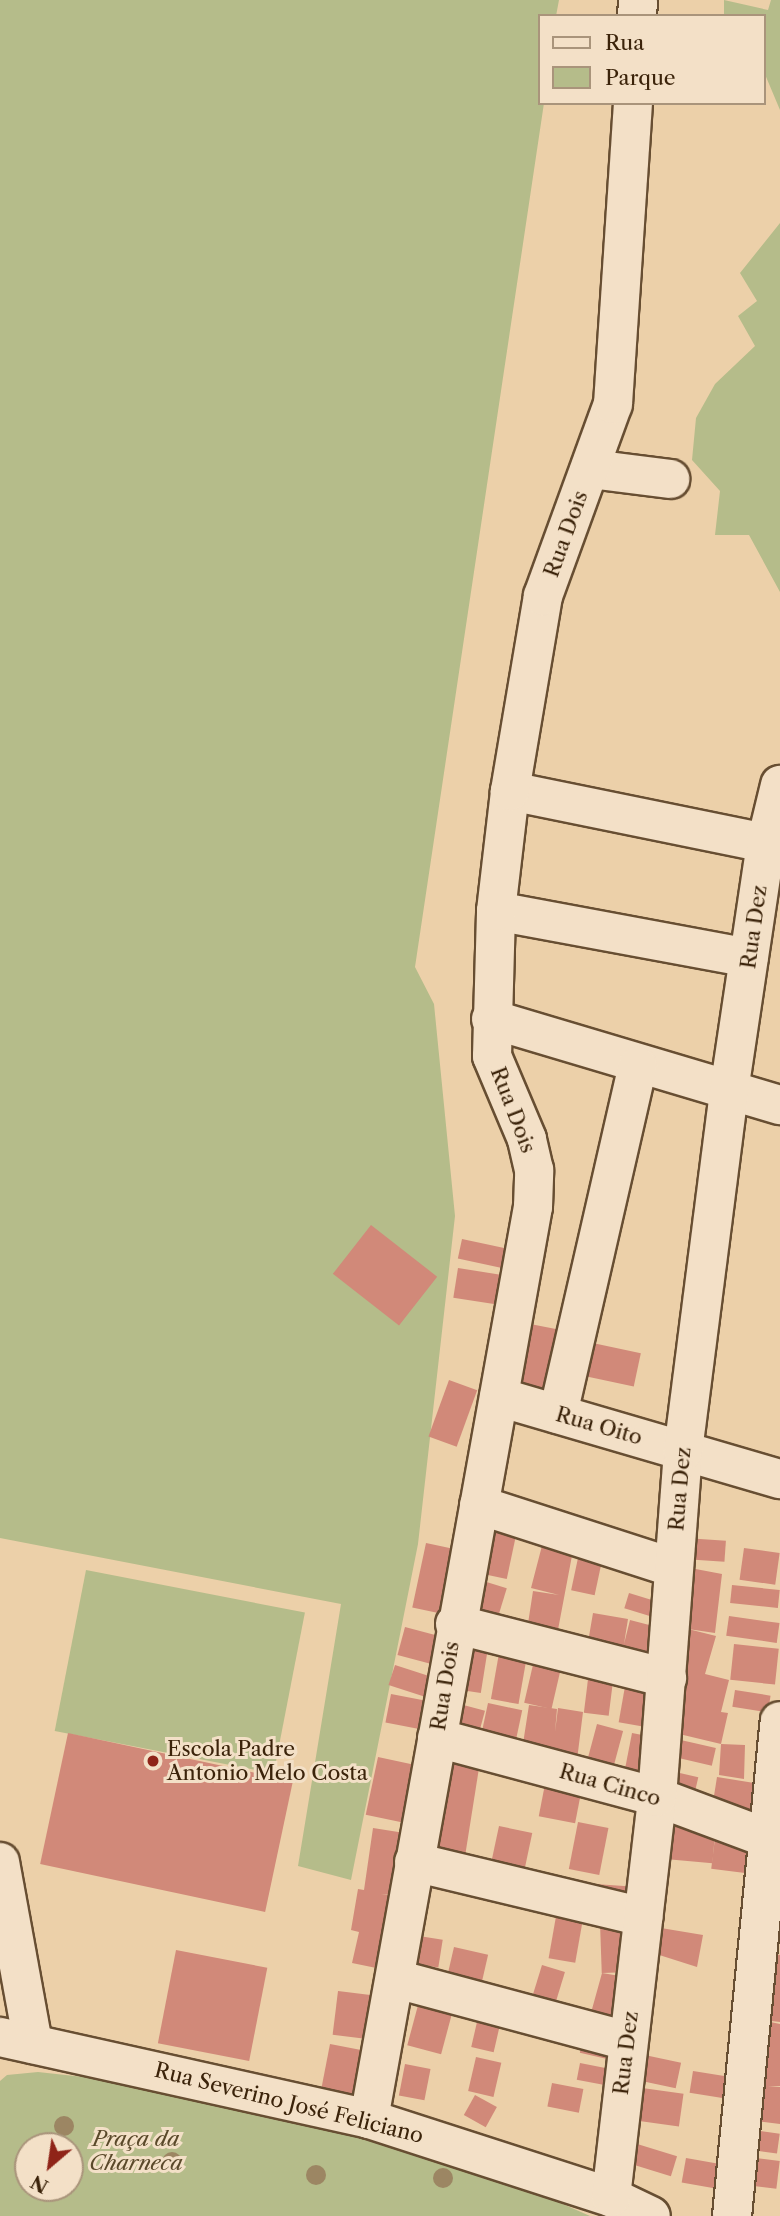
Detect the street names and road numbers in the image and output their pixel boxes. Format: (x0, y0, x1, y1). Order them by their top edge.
street label: Rua Dois (539, 487, 593, 581)
street label: Rua Dez (736, 883, 772, 971)
street label: Rua Dois (485, 1063, 541, 1157)
street label: Rua Oito (553, 1402, 645, 1450)
street label: Rua Dez (664, 1446, 696, 1532)
street label: Rua Dois (425, 1639, 465, 1733)
street label: Rua Cinco (556, 1758, 664, 1812)
street label: Rua Dez (608, 2009, 644, 2097)
street label: Rua Severino José Feliciano (152, 2057, 426, 2149)

